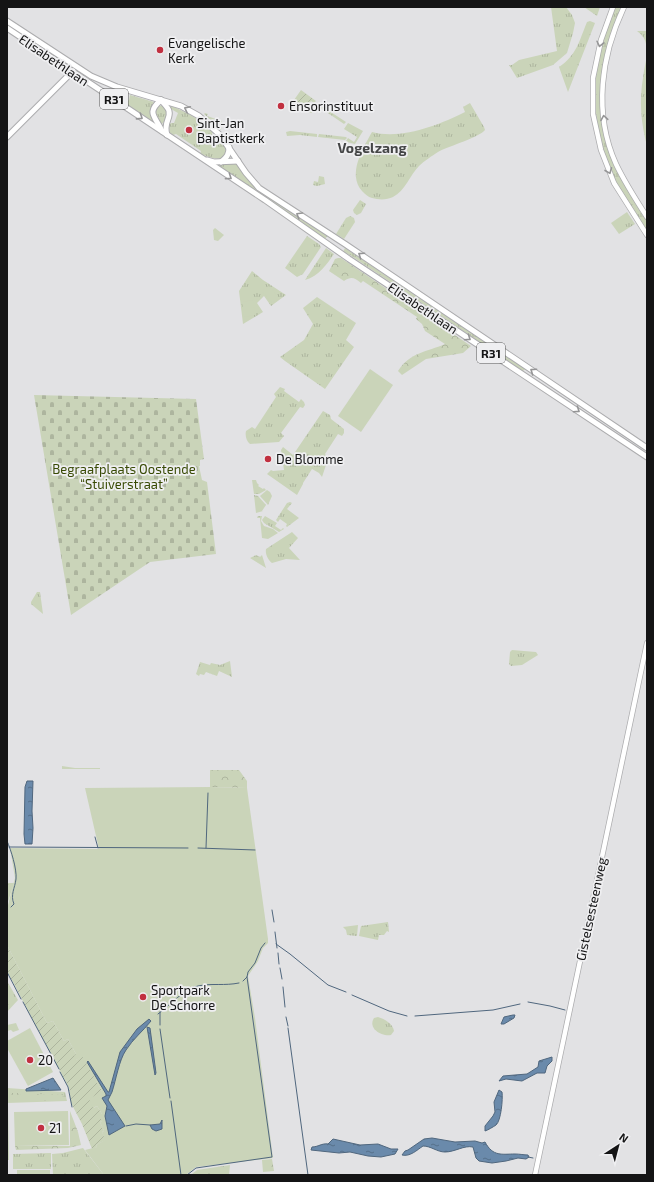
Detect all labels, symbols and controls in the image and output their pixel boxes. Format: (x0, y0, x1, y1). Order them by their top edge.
street label: Elisabethlaan (16, 31, 92, 89)
place label: Evangelische Kerk (168, 35, 246, 66)
one-way arrow (596, 40, 605, 47)
marker: Evangelische Kerk (155, 45, 165, 55)
road number: R31 (100, 89, 128, 109)
place label: Ensorinstituut (289, 98, 373, 114)
marker: Ensorinstituut (276, 101, 286, 111)
one-way arrow (184, 106, 191, 114)
one-way arrow (136, 112, 143, 119)
place label: Sint-Jan Baptistkerk (197, 115, 265, 146)
one-way arrow (600, 115, 609, 121)
marker: Sint-Jan Baptistkerk (184, 125, 194, 135)
district label: Vogelzang (337, 139, 407, 156)
one-way arrow (604, 166, 612, 174)
one-way arrow (225, 172, 232, 179)
one-way arrow (296, 212, 303, 219)
one-way arrow (358, 252, 365, 260)
street label: Elisabethlaan (385, 279, 461, 337)
one-way arrow (464, 333, 471, 340)
road number: R31 (477, 343, 505, 363)
one-way arrow (530, 368, 537, 376)
one-way arrow (572, 405, 579, 412)
place label: De Blomme (276, 451, 344, 467)
marker: De Blomme (263, 454, 273, 464)
park label: Begraafplaats Oostende “Stuiverstraat” (52, 461, 196, 492)
street label: Gistelsesteenweg (572, 856, 610, 962)
place label: Sportpark De Schorre (151, 982, 215, 1013)
marker: Sportpark De Schorre (138, 992, 148, 1002)
place label: 20 (38, 1052, 53, 1068)
marker: 20 (25, 1055, 35, 1065)
place label: 21 (49, 1120, 61, 1136)
marker: 21 (36, 1123, 46, 1133)
north arrow (598, 1126, 638, 1166)
text: N (617, 1130, 631, 1145)

